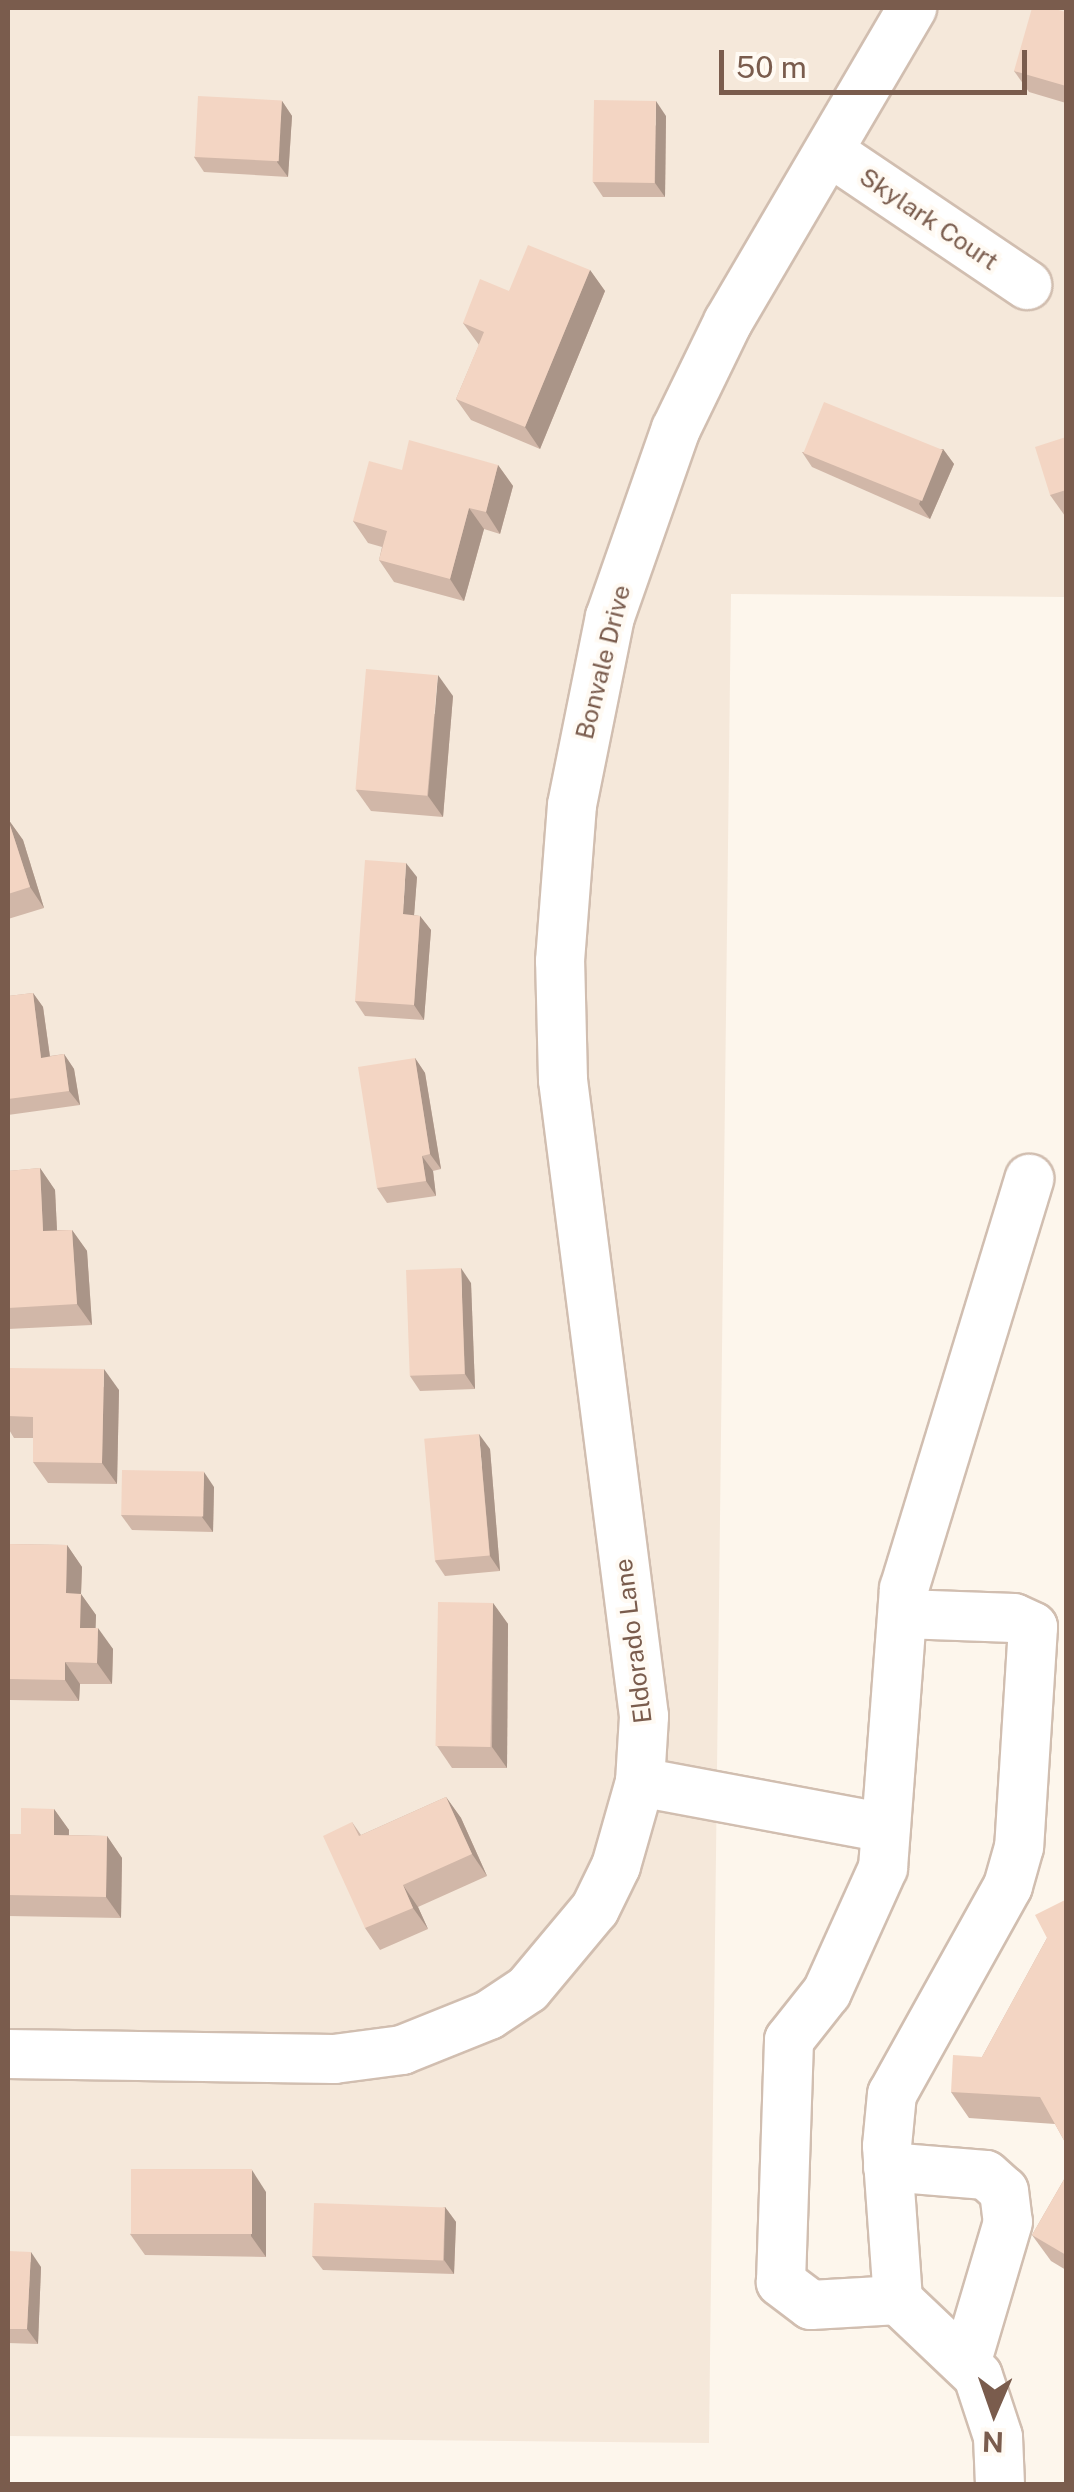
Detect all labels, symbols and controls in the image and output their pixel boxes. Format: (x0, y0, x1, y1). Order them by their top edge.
scale bar (724, 30, 1032, 92)
text: 50 m (736, 49, 807, 85)
street label: Skylark Court (854, 162, 1004, 276)
street label: Bonvale Drive (569, 582, 637, 742)
street label: Eldorado Lane (608, 1557, 658, 1725)
north arrow (944, 2362, 1044, 2462)
text: N (981, 2426, 1004, 2459)

